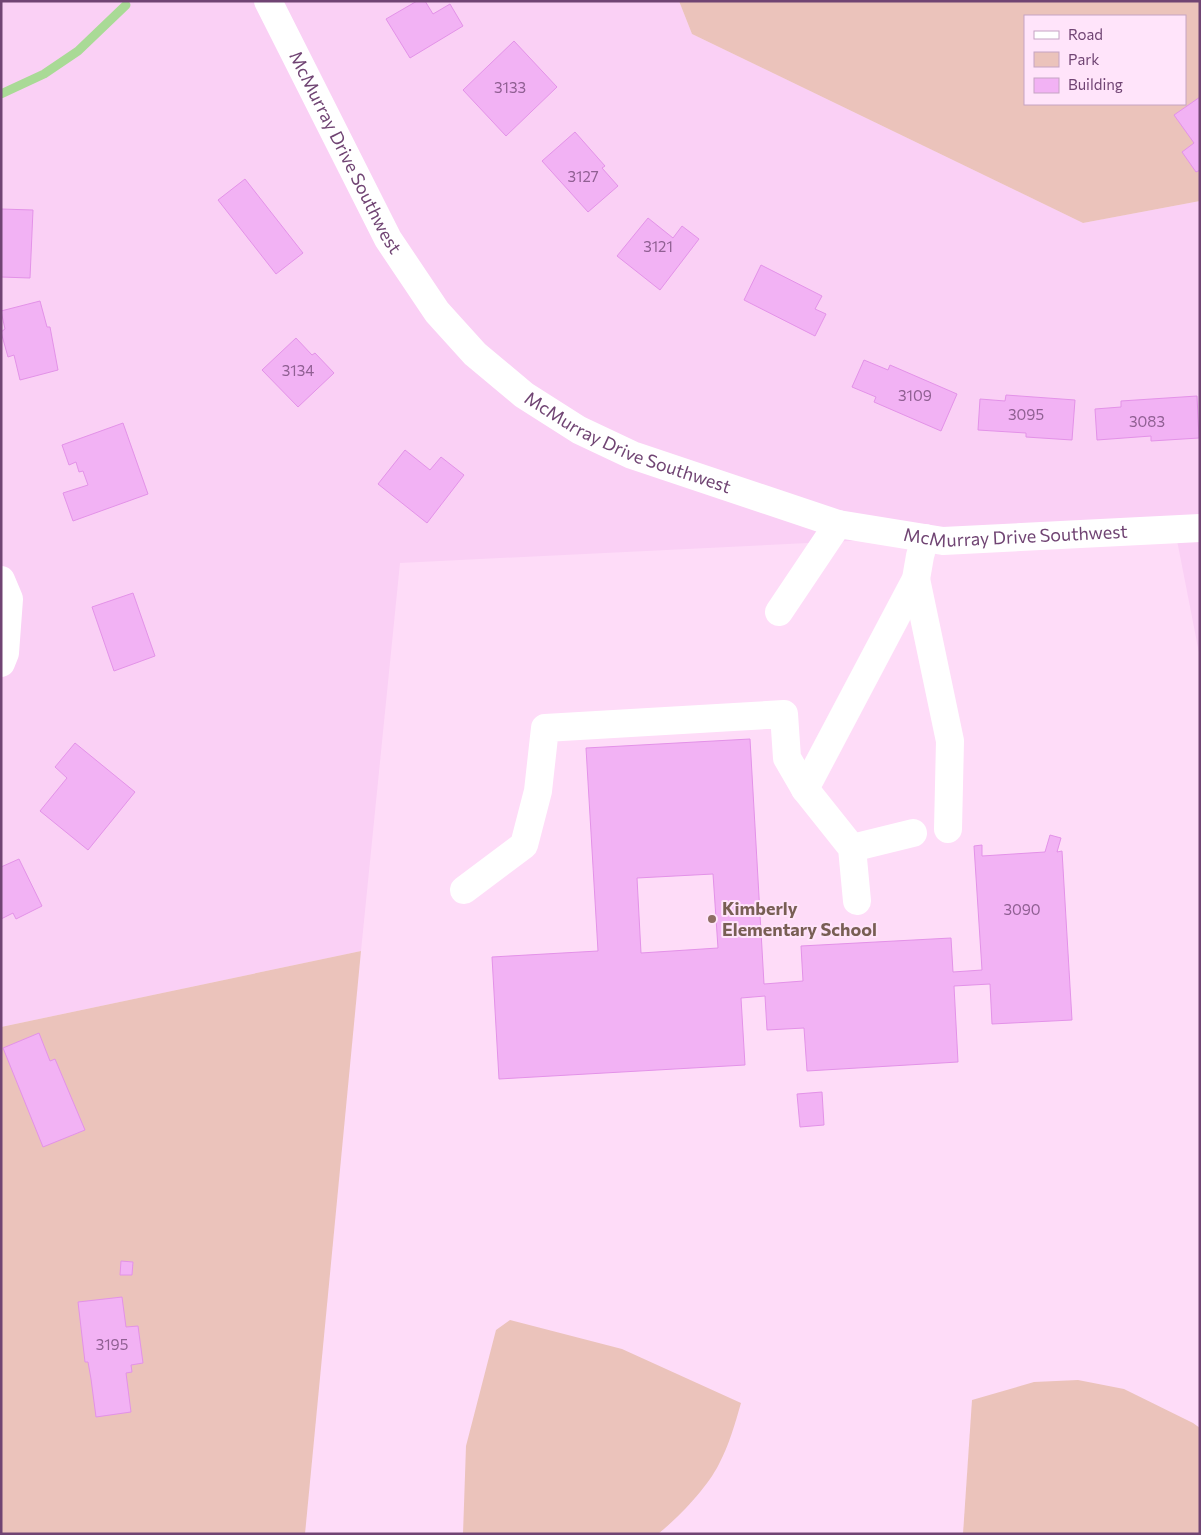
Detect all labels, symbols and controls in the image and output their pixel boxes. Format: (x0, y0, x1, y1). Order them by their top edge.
legend (1024, 15, 1186, 105)
text: Road (1068, 25, 1103, 43)
street label: McMurray Drive Southwest (285, 47, 407, 258)
text: Park (1068, 50, 1099, 68)
text: Building (1068, 75, 1123, 93)
house number: 3133 (494, 78, 526, 96)
house number: 3127 (567, 167, 599, 185)
house number: 3121 (643, 237, 673, 255)
house number: 3134 (282, 361, 314, 379)
street label: McMurray Drive Southwest (521, 386, 734, 497)
house number: 3109 (898, 386, 932, 404)
house number: 3095 (1008, 405, 1044, 423)
house number: 3083 (1129, 412, 1165, 430)
street label: McMurray Drive Southwest (902, 520, 1128, 551)
place label: Kimberly Elementary School (722, 897, 877, 940)
house number: 3090 (1003, 900, 1041, 918)
marker: Kimberly Elementary School (706, 913, 718, 925)
house number: 3195 (96, 1335, 128, 1353)

